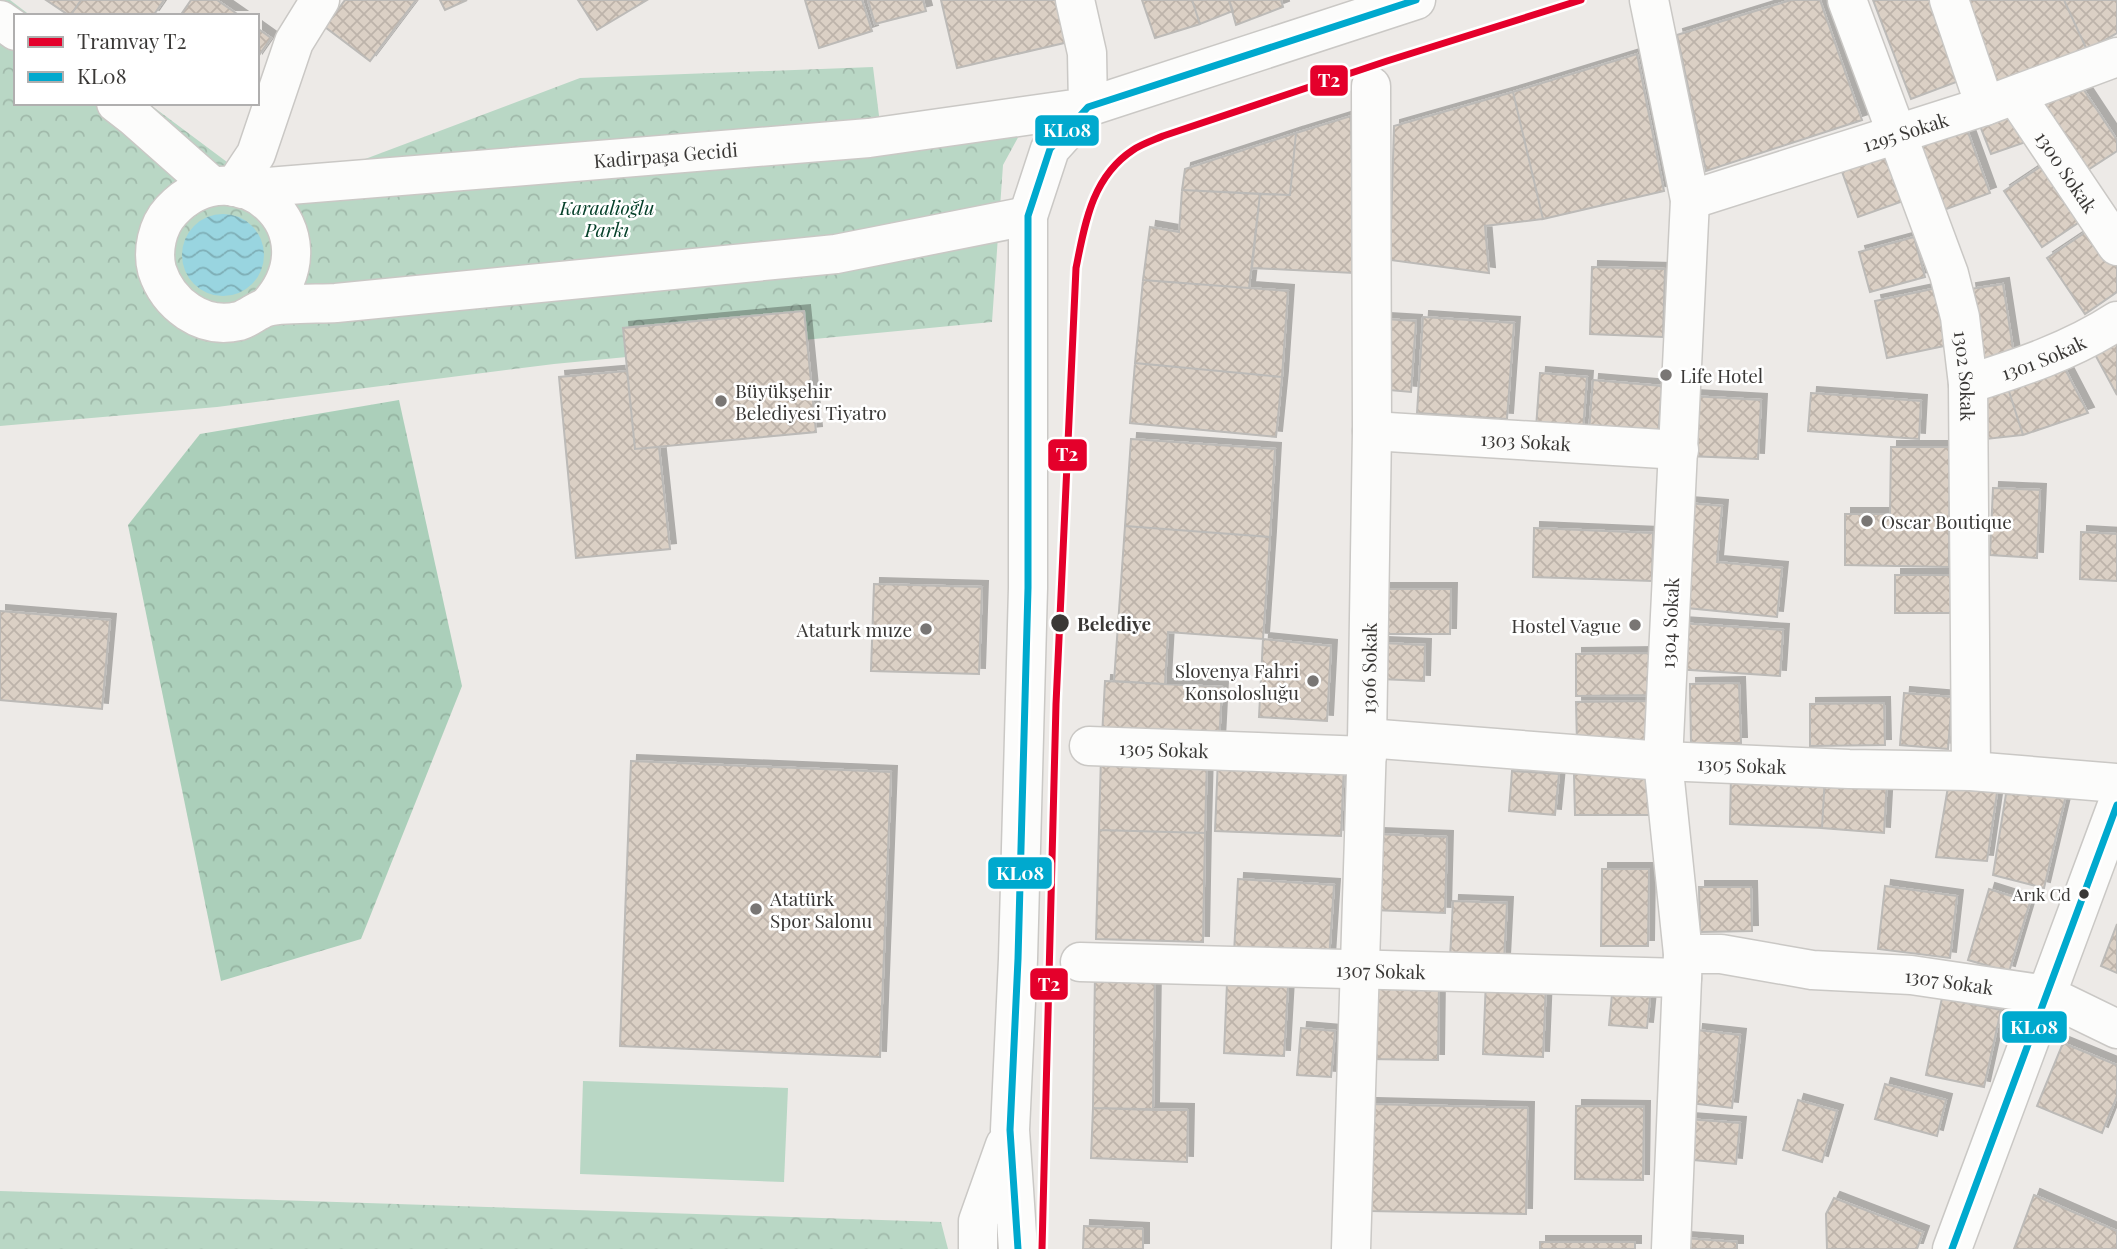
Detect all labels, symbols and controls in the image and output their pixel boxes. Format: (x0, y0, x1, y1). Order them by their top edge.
legend (14, 14, 259, 105)
text: Tramvay T2 (77, 26, 187, 54)
text: KL08 (77, 61, 127, 89)
line badge: T2 (1309, 64, 1349, 97)
text: T2 (1318, 66, 1340, 92)
street label: 1295 Sokak (1859, 105, 1952, 157)
line badge: KL08 (1034, 114, 1100, 147)
text: KL08 (1043, 116, 1091, 142)
street label: 1300 Sokak (2030, 125, 2104, 218)
street label: Kadirpaşa Gecidi (593, 136, 739, 173)
park label: Karaalioğlu Parkı (559, 194, 654, 242)
street label: 1301 Sokak (1998, 328, 2091, 385)
street label: 1302 Sokak (1949, 329, 1981, 422)
place label: Life Hotel (1680, 362, 1764, 388)
marker: Life Hotel (1658, 367, 1674, 383)
place label: Büyükşehir Belediyesi Tiyatro (735, 377, 887, 425)
marker: Büyükşehir Belediyesi Tiyatro (713, 393, 729, 409)
street label: 1303 Sokak (1480, 425, 1572, 456)
line badge: T2 (1047, 438, 1088, 472)
text: T2 (1056, 440, 1078, 466)
place label: Oscar Boutique (1881, 508, 2012, 534)
marker: Oscar Boutique (1859, 513, 1875, 529)
street label: 1304 Sokak (1654, 576, 1684, 669)
place label: Belediye (1077, 610, 1151, 636)
marker: Belediye (1049, 612, 1071, 634)
place label: Hostel Vague (1511, 612, 1621, 638)
place label: Ataturk muze (795, 616, 912, 642)
marker: Hostel Vague (1627, 617, 1643, 633)
marker: Ataturk muze (918, 621, 934, 637)
street label: 1306 Sokak (1354, 622, 1382, 714)
place label: Slovenya Fahri Konsolosluğu (1175, 657, 1299, 705)
marker: Slovenya Fahri Konsolosluğu (1305, 673, 1321, 689)
street label: 1305 Sokak (1119, 734, 1210, 763)
street label: 1305 Sokak (1697, 749, 1788, 779)
line badge: KL08 (987, 856, 1053, 890)
text: KL08 (996, 859, 1044, 885)
place label: Arık Cd (2012, 883, 2071, 905)
place label: Atatürk Spor Salonu (769, 885, 872, 933)
marker: Arık Cd (2077, 887, 2091, 901)
marker: Atatürk Spor Salonu (748, 901, 764, 917)
street label: 1307 Sokak (1336, 956, 1427, 984)
street label: 1307 Sokak (1904, 962, 1996, 1000)
line badge: T2 (1029, 967, 1069, 1001)
text: T2 (1038, 970, 1060, 996)
line badge: KL08 (2001, 1010, 2068, 1044)
text: KL08 (2010, 1013, 2058, 1039)

